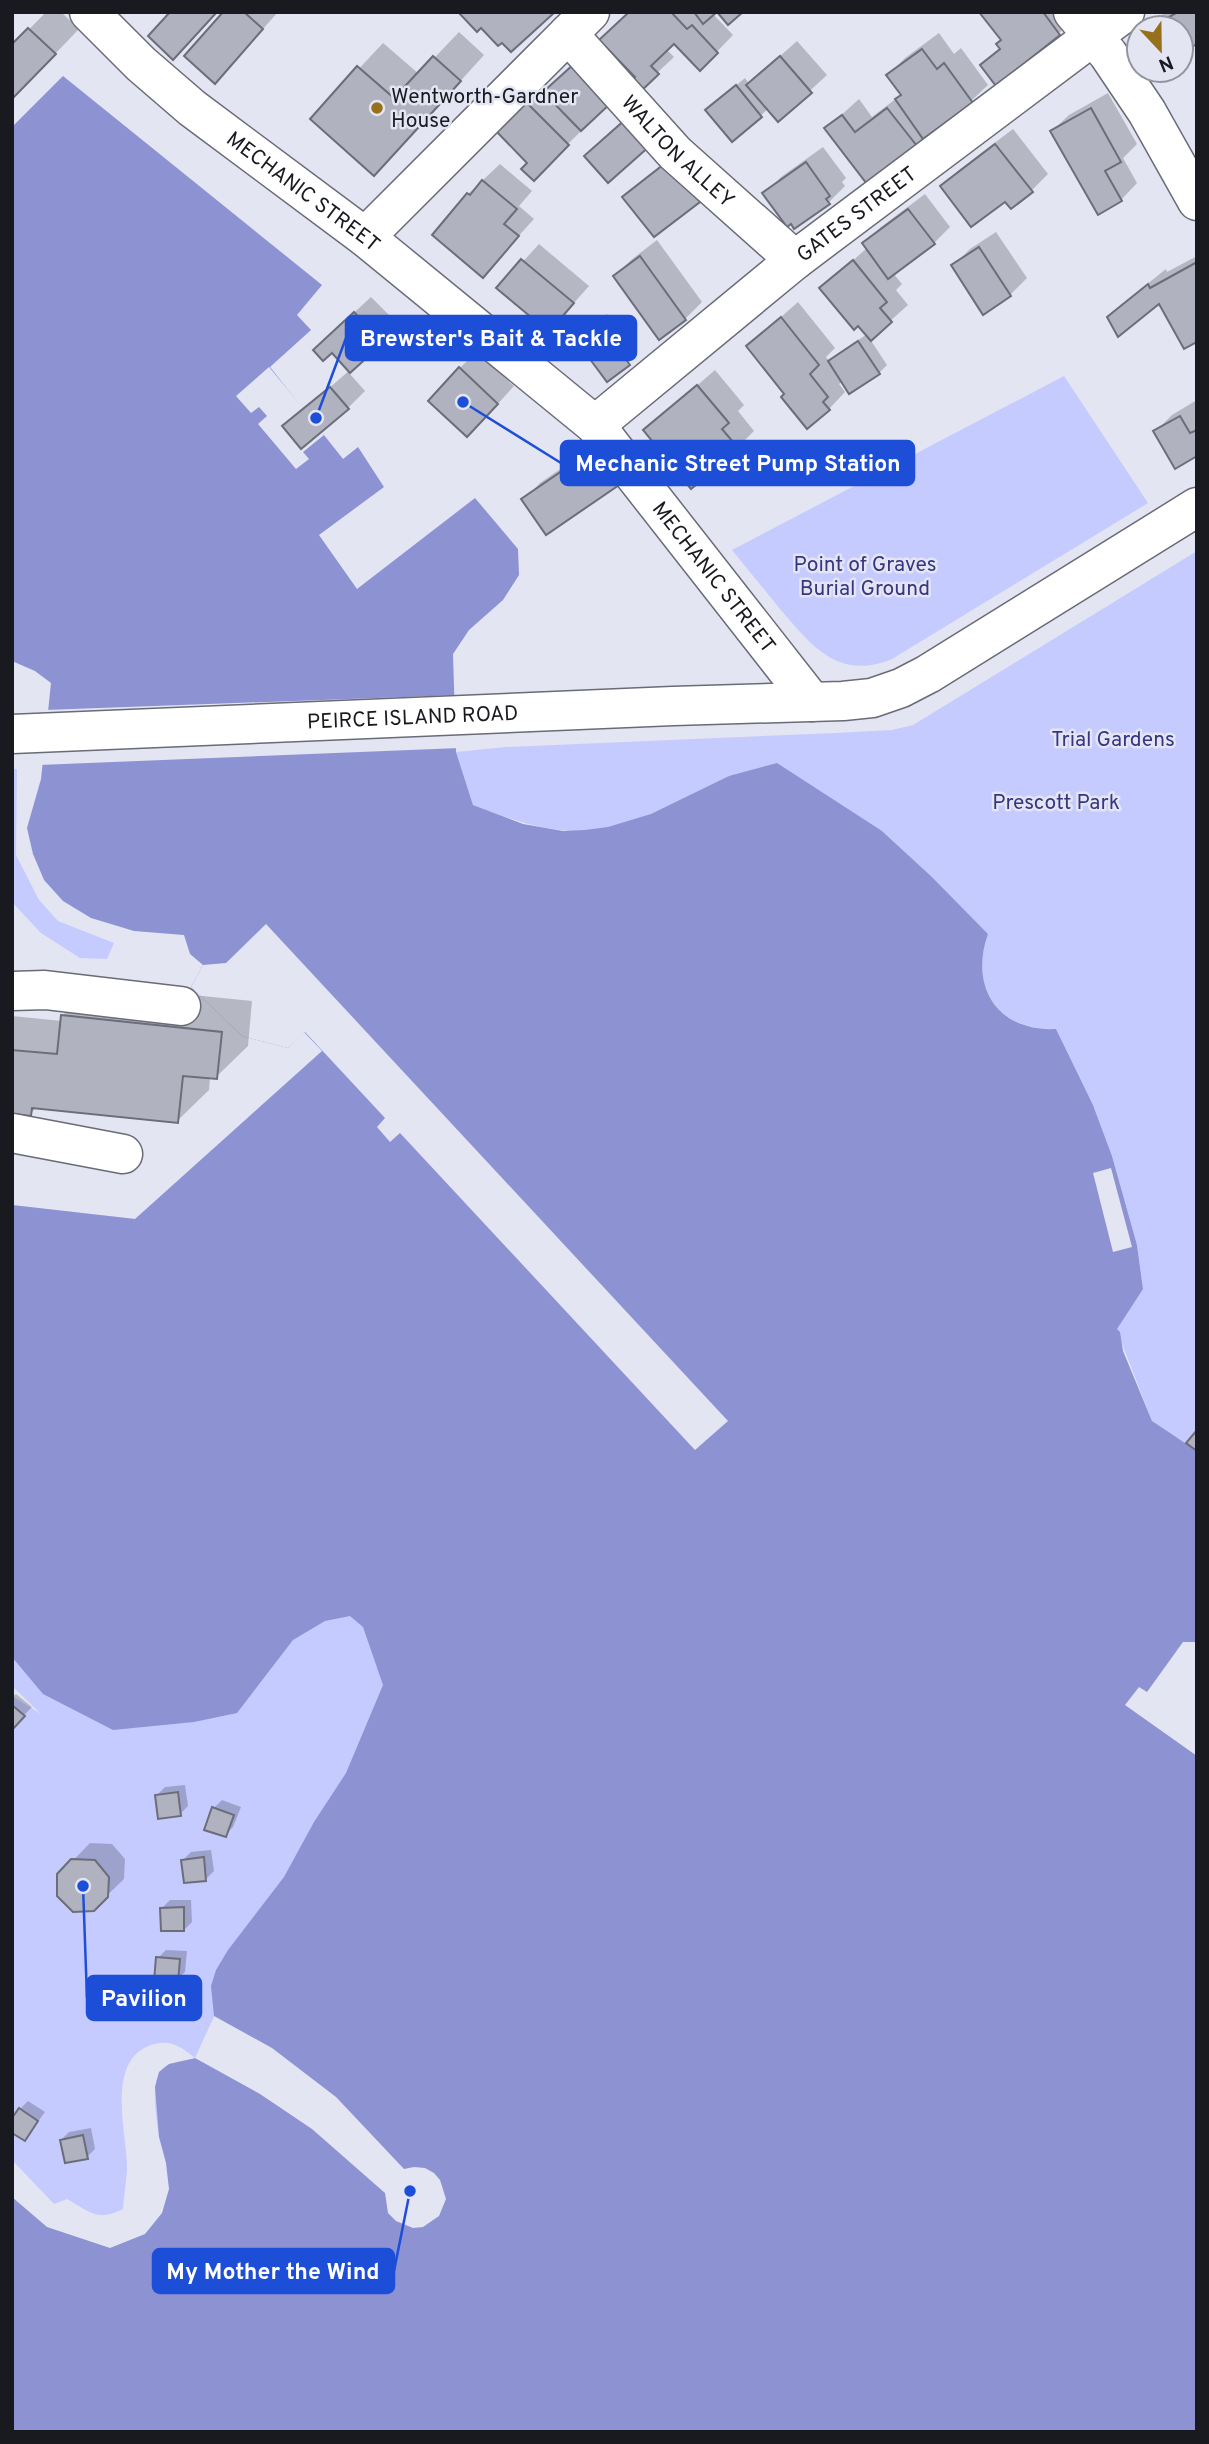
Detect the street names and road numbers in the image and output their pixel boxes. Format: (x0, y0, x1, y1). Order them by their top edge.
street label: WALTON ALLEY (615, 90, 739, 214)
street label: MECHANIC STREET (220, 126, 385, 259)
street label: GATES STREET (792, 161, 923, 269)
street label: MECHANIC STREET (645, 497, 781, 659)
street label: PEIRCE ISLAND ROAD (307, 701, 519, 736)

